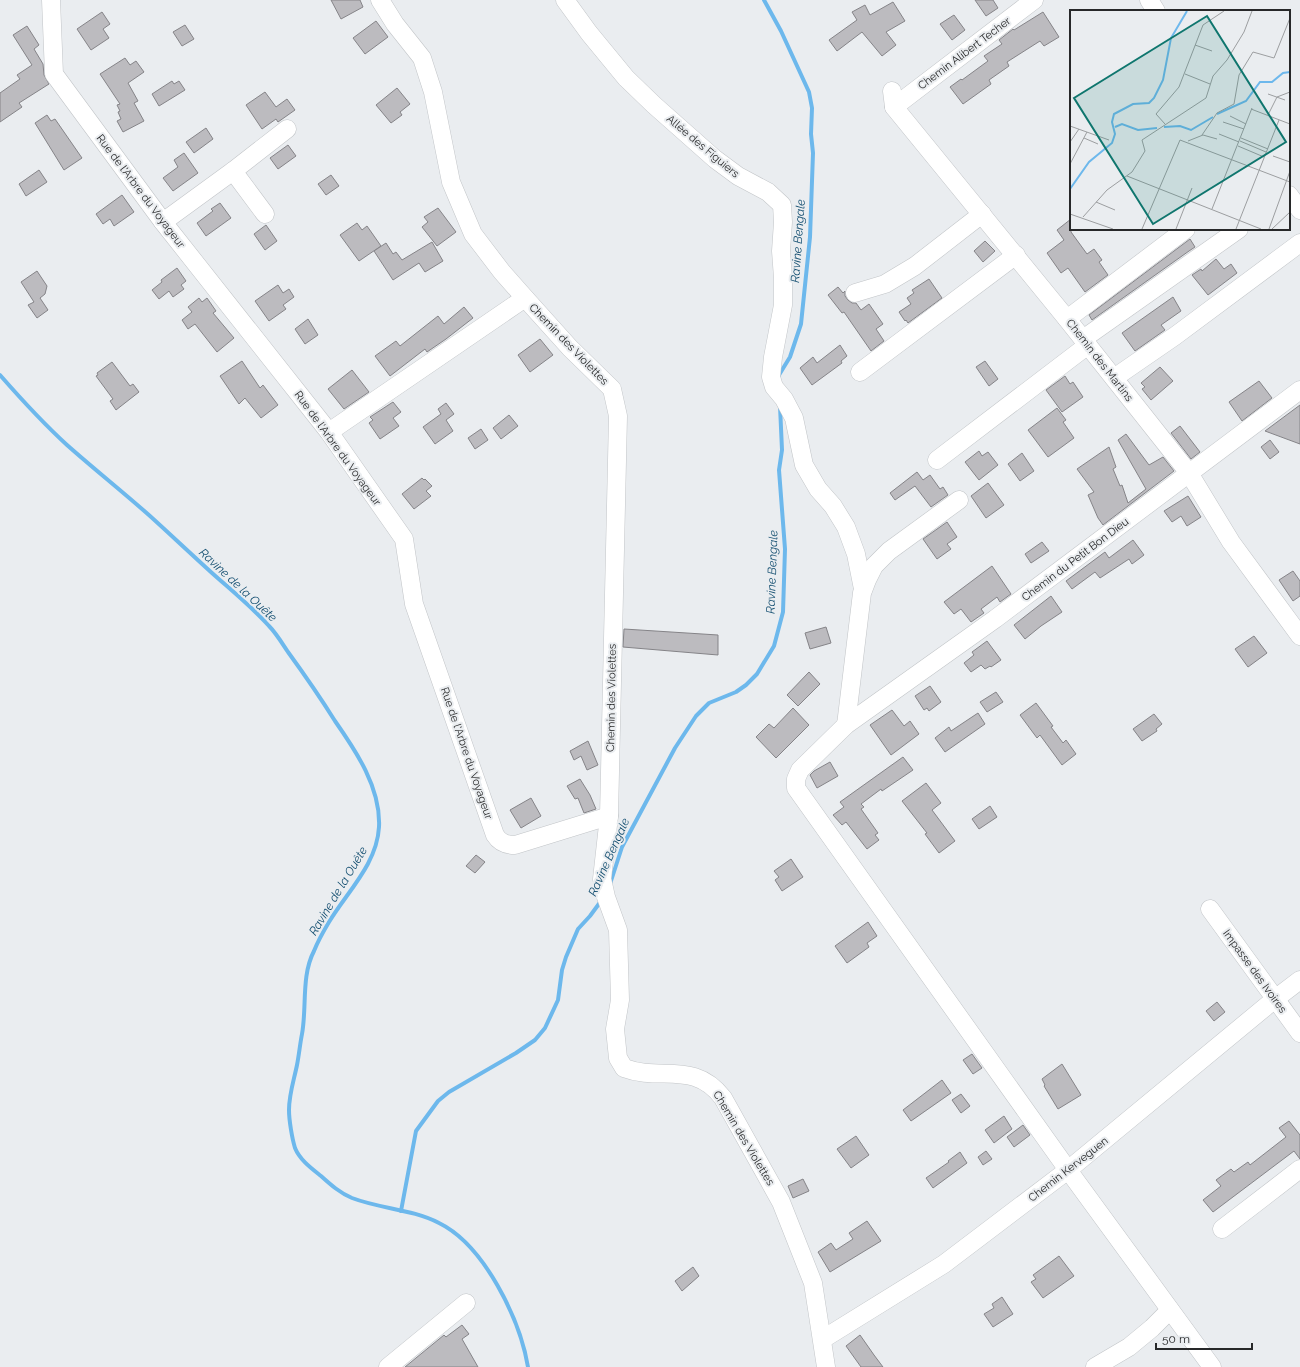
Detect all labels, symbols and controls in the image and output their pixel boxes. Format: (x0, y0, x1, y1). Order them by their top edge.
inset map (1070, 10, 1290, 230)
street label: Chemin Alibert Techer (915, 14, 1013, 92)
street label: Allée des Figuiers (664, 112, 742, 181)
street label: Rue de l'Arbre du Voyageur (94, 132, 188, 251)
water label: Ravine Bengale (788, 198, 808, 283)
street label: Chemin des Violettes (526, 301, 611, 388)
street label: Chemin des Martins (1063, 317, 1136, 404)
street label: Rue de l'Arbre du Voyageur (292, 388, 384, 508)
street label: Chemin du Petit Bon Dieu (1019, 515, 1131, 604)
water label: Ravine Bengale (764, 529, 780, 614)
water label: Ravine de la Ouête (196, 545, 280, 625)
street label: Chemin des Violettes (604, 644, 619, 752)
street label: Rue de l'Arbre du Voyageur (438, 685, 495, 821)
water label: Ravine Bengale (586, 815, 633, 898)
water label: Ravine de la Ouête (306, 844, 370, 938)
street label: Impasse des Ivoires (1220, 927, 1289, 1015)
street label: Chemin des Violettes (710, 1089, 777, 1188)
street label: Chemin Kerveguen (1026, 1134, 1111, 1205)
scale bar (1156, 1325, 1252, 1351)
text: 50 m (1162, 1332, 1190, 1346)

